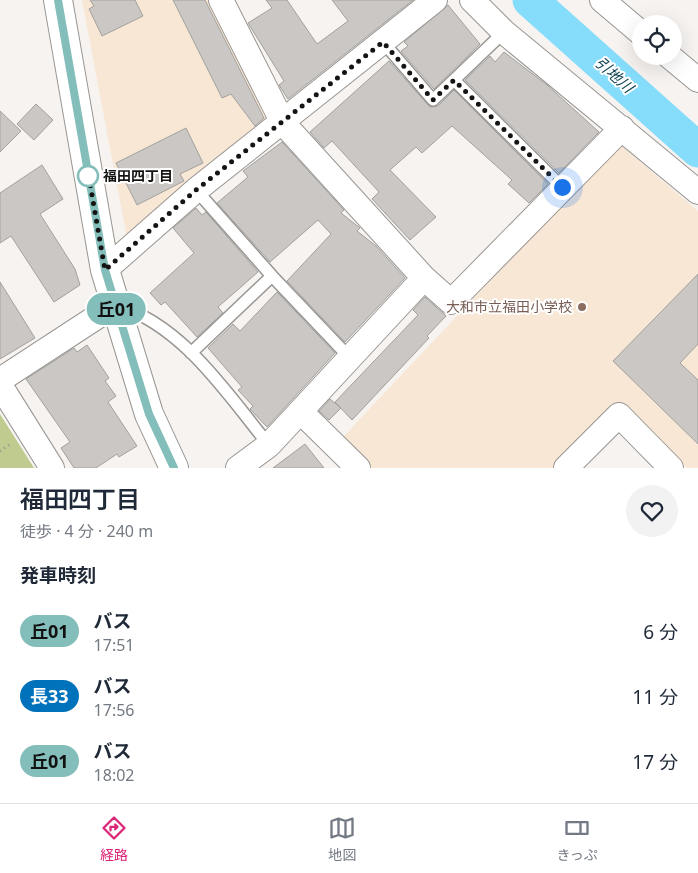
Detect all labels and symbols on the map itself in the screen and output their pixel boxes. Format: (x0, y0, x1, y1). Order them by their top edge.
water label: 引地川 (591, 52, 640, 98)
marker: 福田四丁目 (77, 165, 99, 187)
place label: 福田四丁目 (103, 166, 173, 185)
your location (550, 175, 575, 200)
line badge: 丘01 (87, 293, 145, 325)
place label: 大和市立福田小学校 (446, 297, 572, 316)
marker: 大和市立福田小学校 (576, 301, 588, 313)

